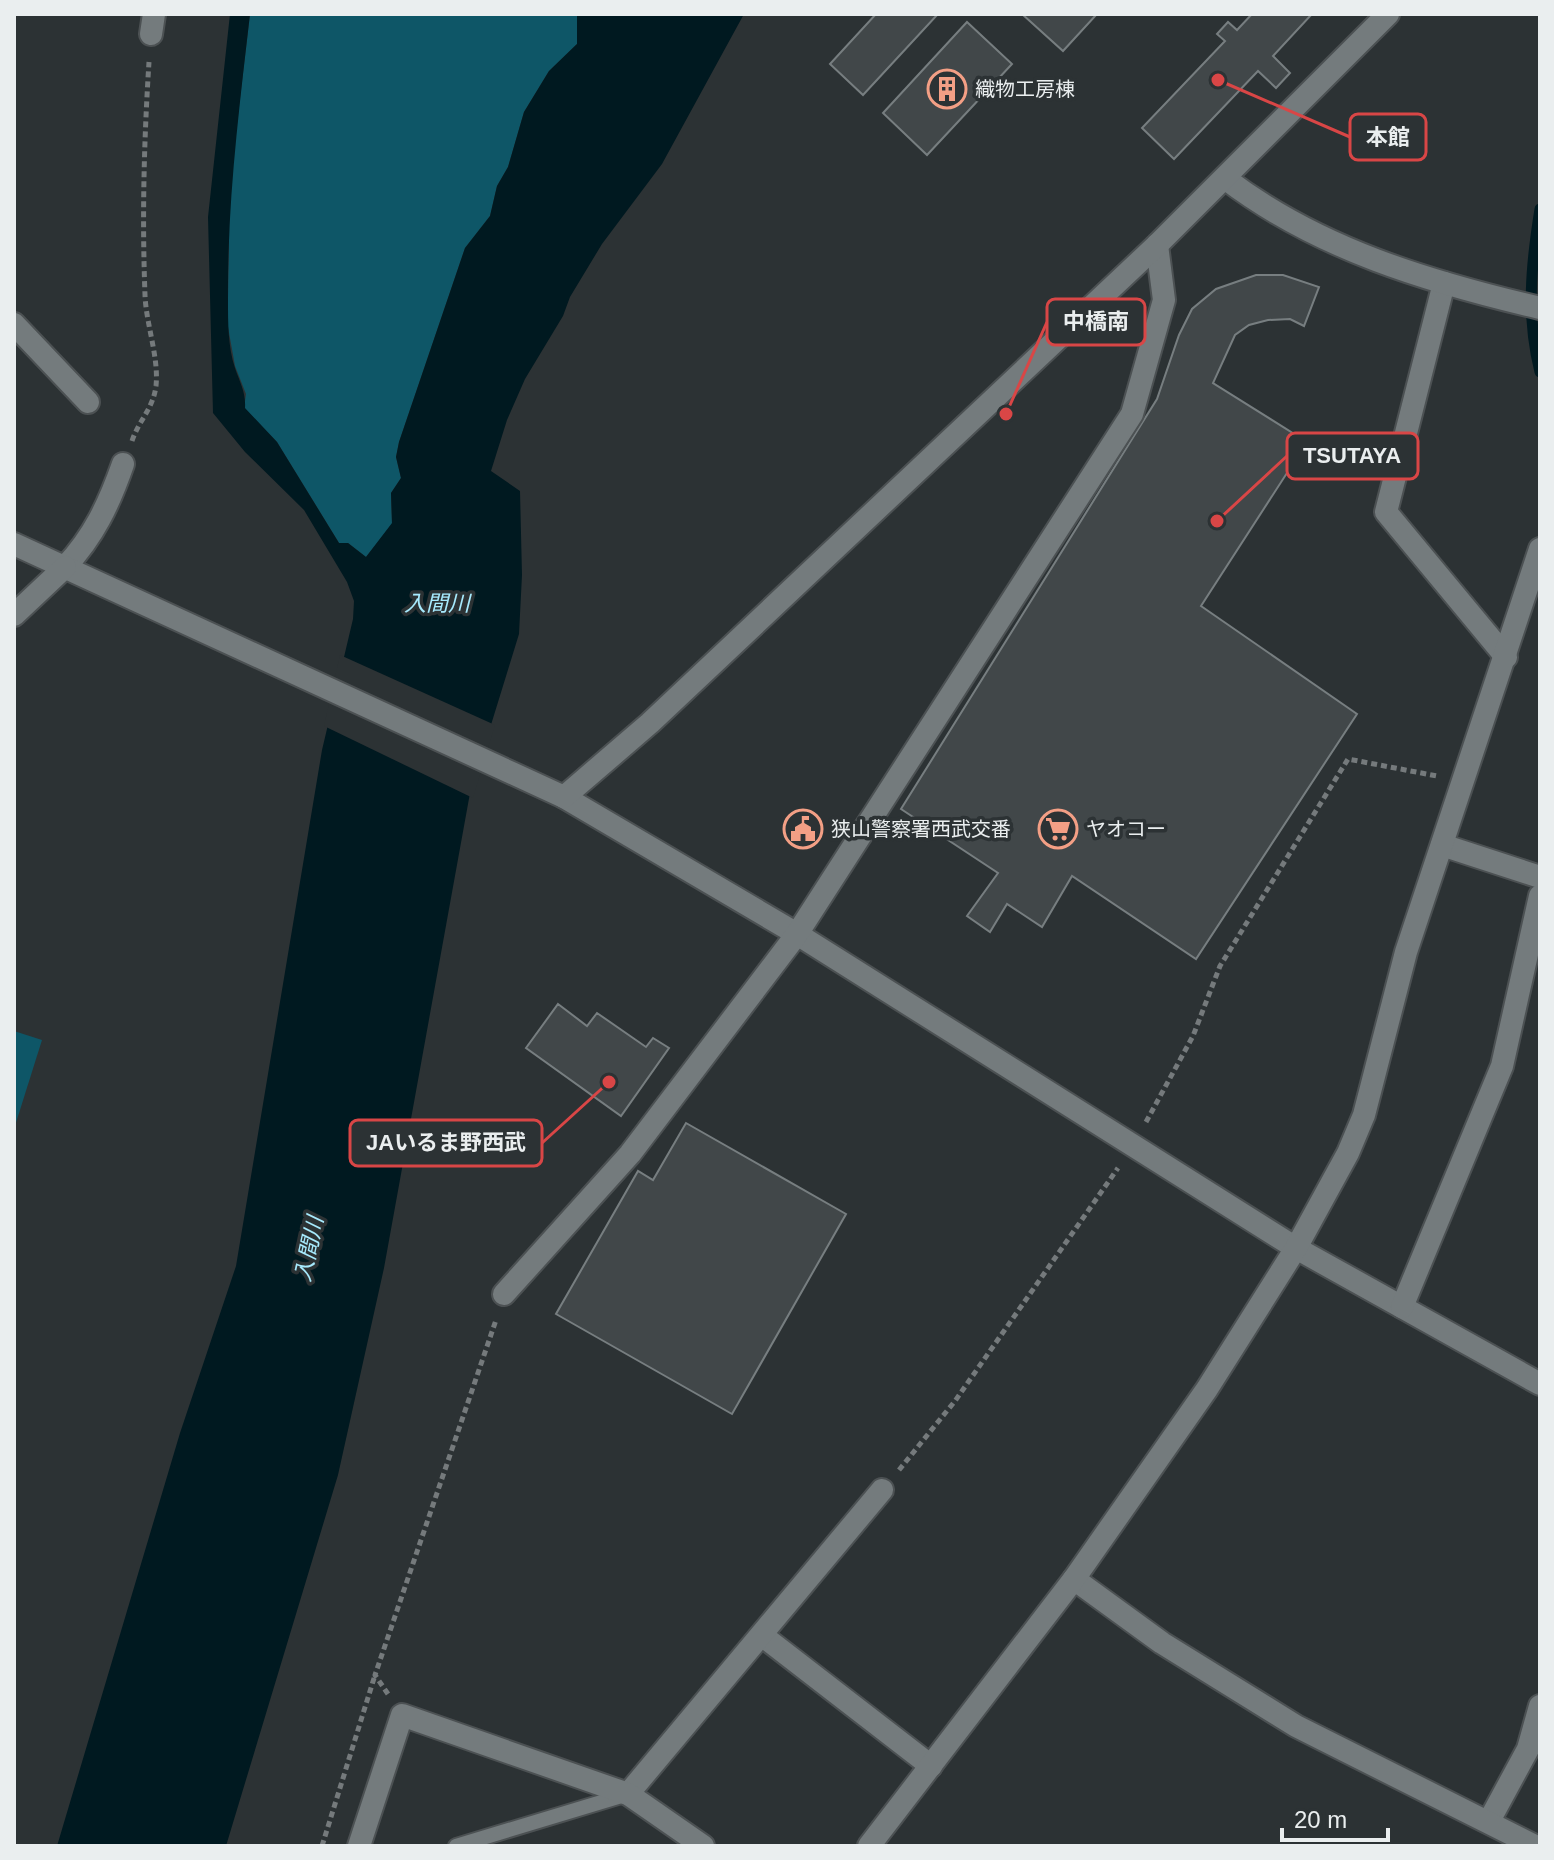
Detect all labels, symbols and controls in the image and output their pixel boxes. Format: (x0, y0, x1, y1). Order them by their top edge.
building icon: 織物工房棟 (926, 68, 968, 110)
place label: 織物工房棟 (975, 78, 1075, 100)
callout: 本館 (1350, 114, 1426, 160)
text: 本館 (1366, 125, 1410, 150)
callout: 中橋南 (1047, 299, 1145, 345)
text: 中橋南 (1063, 309, 1129, 334)
callout: TSUTAYA (1287, 433, 1418, 479)
text: TSUTAYA (1303, 443, 1401, 468)
water label: 入間川 (404, 591, 472, 616)
public building icon: 狭山警察署西武交番 (782, 808, 824, 850)
supermarket icon: ヤオコー (1037, 808, 1079, 850)
place label: 狭山警察署西武交番 (831, 818, 1011, 840)
place label: ヤオコー (1086, 818, 1166, 840)
callout: JAいるま野西武 (350, 1120, 542, 1166)
text: JAいるま野西武 (366, 1130, 526, 1155)
water label: 入間川 (290, 1212, 329, 1284)
scale bar (1282, 1792, 1388, 1842)
text: 20 m (1294, 1806, 1347, 1833)

